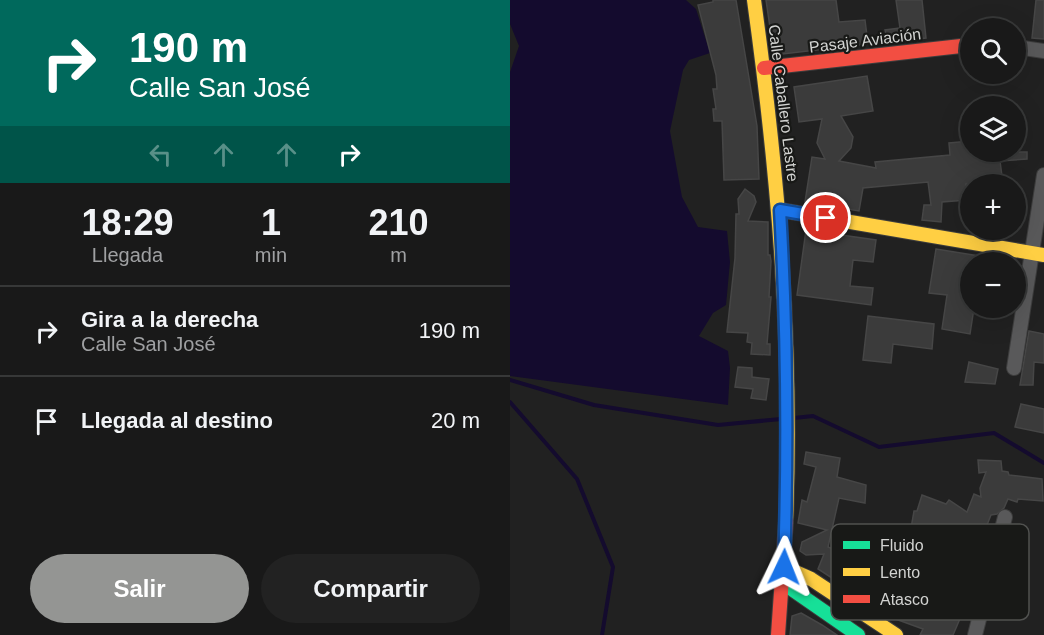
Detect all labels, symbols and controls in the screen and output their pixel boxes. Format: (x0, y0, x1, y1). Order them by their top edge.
map controls (960, 18, 1026, 318)
button: search (960, 18, 1026, 84)
street label: Calle Caballero Lastre (765, 23, 802, 183)
icon: right (30, 24, 108, 102)
text: 190 m (129, 24, 248, 71)
street label: Pasaje Aviación (808, 25, 922, 56)
text: Calle San José (129, 73, 311, 103)
button: layers (960, 96, 1026, 162)
icon: left (144, 138, 177, 171)
icon: ahead (207, 138, 240, 171)
icon: ahead (270, 138, 303, 171)
icon: right (333, 138, 366, 171)
button: + (960, 174, 1026, 240)
pin (800, 192, 851, 243)
icon: arrive (809, 201, 842, 234)
text: 18:29 (81, 202, 173, 243)
text: 1 (261, 202, 281, 243)
text: 210 (368, 202, 429, 243)
text: Llegada (92, 244, 163, 266)
text: min (255, 244, 287, 266)
text: m (390, 244, 407, 266)
button: − (960, 252, 1026, 318)
text: Gira a la derecha (81, 307, 258, 332)
icon: right (30, 315, 63, 348)
text: 190 m (419, 318, 480, 343)
text: Calle San José (81, 333, 216, 355)
icon: arrive (30, 405, 63, 438)
text: Llegada al destino (81, 408, 273, 433)
text: 20 m (431, 408, 480, 433)
legend (831, 524, 1029, 620)
position arrow (752, 535, 816, 599)
text: Fluido (880, 537, 924, 554)
button: Salir (30, 554, 249, 623)
button: Compartir (261, 554, 480, 623)
text: Lento (880, 564, 920, 581)
text: Atasco (880, 591, 929, 608)

